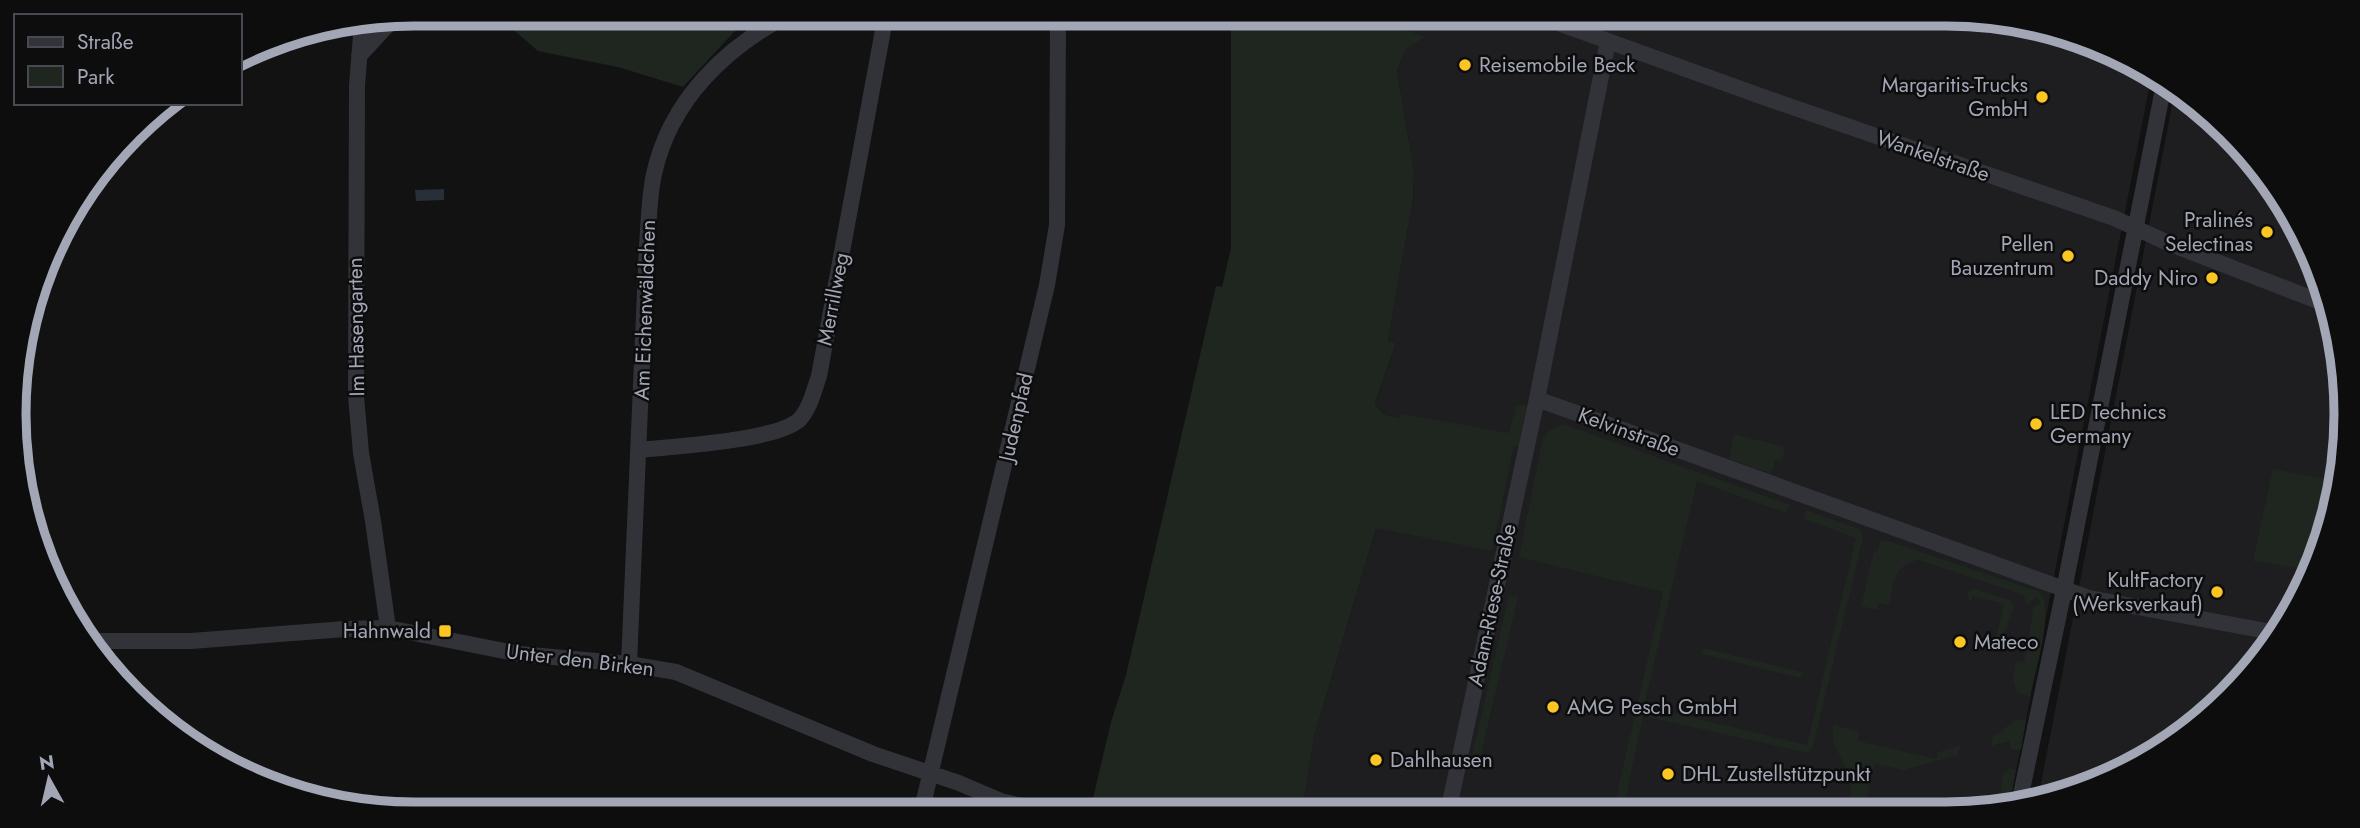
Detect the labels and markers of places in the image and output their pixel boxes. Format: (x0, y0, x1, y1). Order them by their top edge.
place label: Reisemobile Beck (1479, 50, 1636, 80)
marker: Reisemobile Beck (1457, 57, 1473, 73)
place label: Margaritis-Trucks GmbH (1882, 70, 2028, 124)
marker: Margaritis-Trucks GmbH (2034, 89, 2050, 105)
place label: Pralinés Selectinas (2165, 205, 2253, 259)
marker: Pralinés Selectinas (2259, 224, 2275, 240)
place label: Pellen Bauzentrum (1950, 229, 2054, 283)
marker: Pellen Bauzentrum (2060, 248, 2076, 264)
place label: Daddy Niro (2094, 263, 2198, 293)
marker: Daddy Niro (2204, 270, 2220, 286)
place label: LED Technics Germany (2050, 397, 2166, 451)
marker: LED Technics Germany (2028, 416, 2044, 432)
place label: KultFactory (Werksverkauf) (2072, 565, 2204, 619)
marker: KultFactory (Werksverkauf) (2209, 584, 2225, 600)
place label: Hahnwald (343, 616, 431, 646)
marker: Hahnwald (437, 623, 453, 639)
place label: Mateco (1974, 627, 2038, 657)
marker: Mateco (1952, 634, 1968, 650)
place label: AMG Pesch GmbH (1567, 692, 1738, 722)
marker: AMG Pesch GmbH (1545, 699, 1561, 715)
place label: Dahlhausen (1390, 745, 1493, 775)
marker: Dahlhausen (1368, 752, 1384, 768)
place label: DHL Zustellstützpunkt (1682, 759, 1870, 789)
marker: DHL Zustellstützpunkt (1660, 766, 1676, 782)

